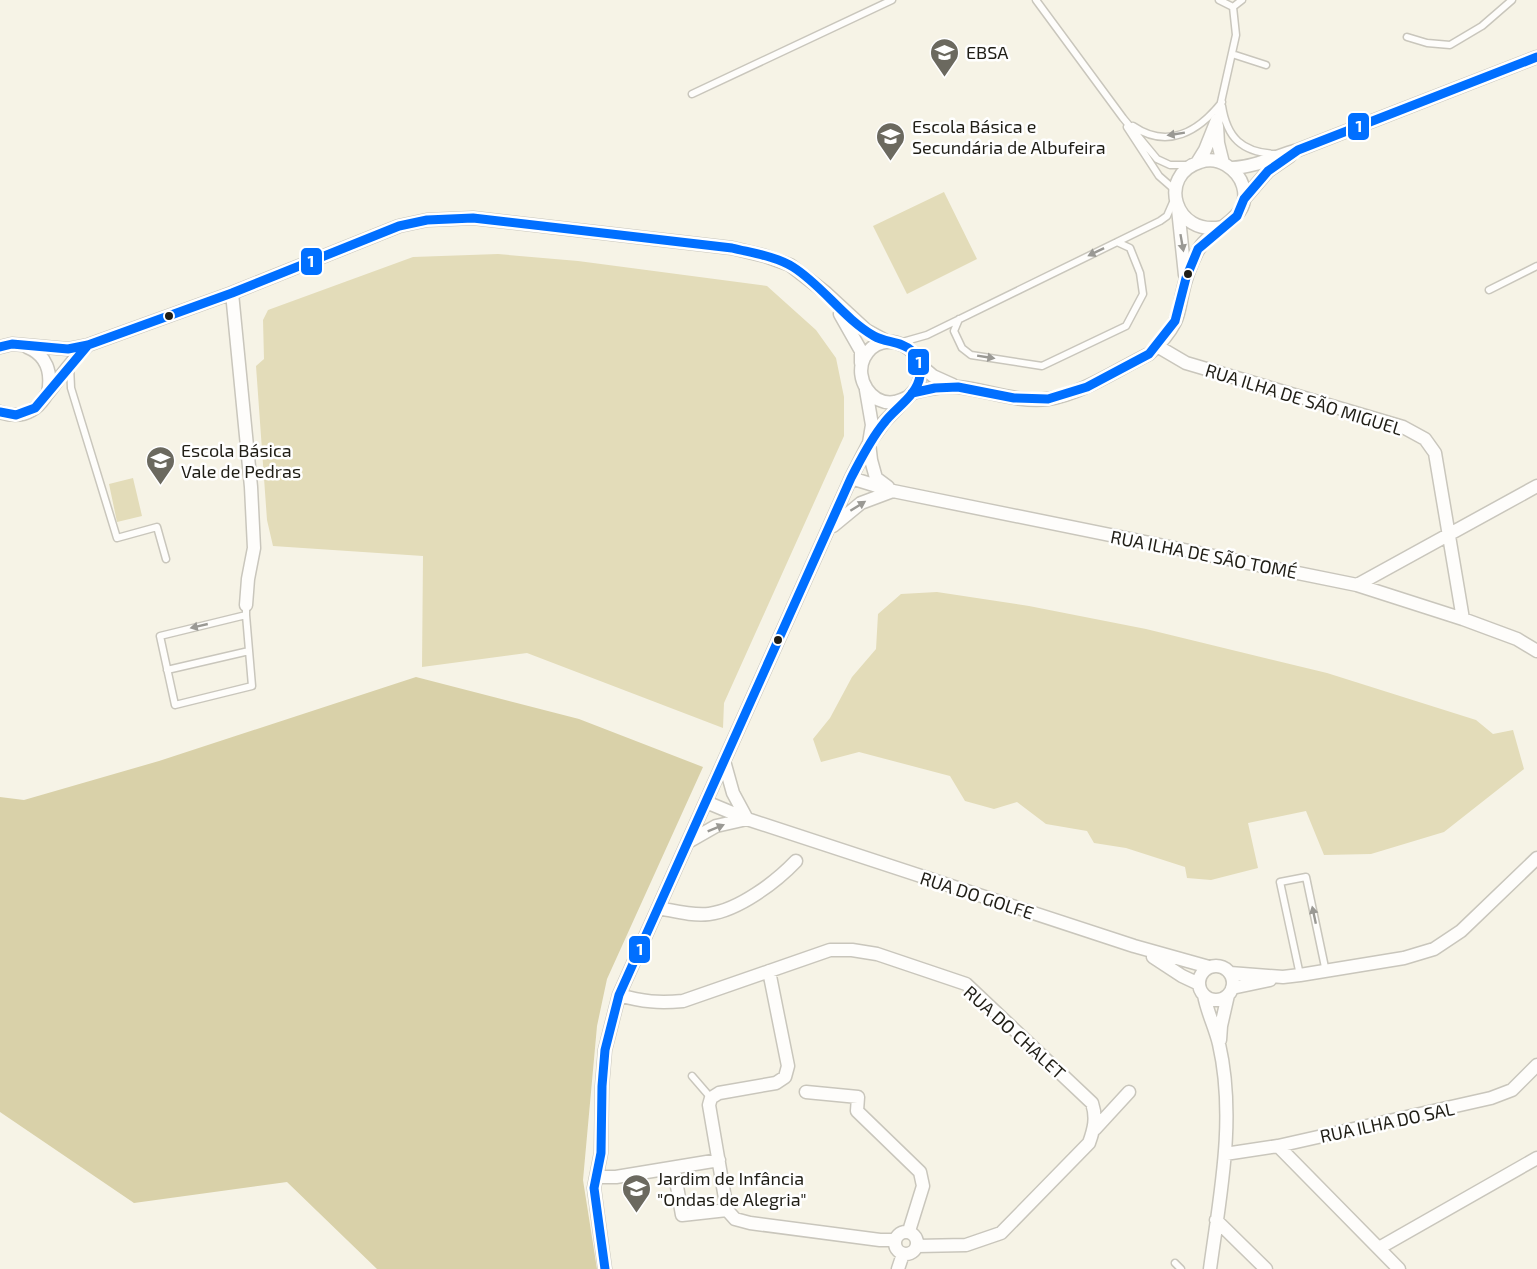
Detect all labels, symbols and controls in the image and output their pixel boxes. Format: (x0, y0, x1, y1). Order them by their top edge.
school or university icon: EBSA (929, 36, 961, 78)
place label: EBSA (966, 41, 1009, 63)
line badge: 1 (1347, 112, 1370, 141)
place label: Escola Básica e Secundária de Albufeira (912, 115, 1106, 158)
text: 1 (1356, 116, 1362, 135)
school or university icon: Escola Básica e Secundária de Albufeira (875, 120, 907, 162)
one-way arrow (1166, 130, 1185, 139)
one-way arrow (1178, 234, 1187, 253)
line badge: 1 (300, 247, 323, 276)
one-way arrow (1087, 248, 1104, 257)
text: 1 (308, 251, 314, 270)
unlabelled marker (1182, 268, 1194, 280)
unlabelled marker (163, 310, 175, 322)
line badge: 1 (907, 348, 930, 376)
text: 1 (916, 352, 922, 371)
one-way arrow (977, 353, 996, 362)
street label: RUA ILHA DE SÃO MIGUEL (1203, 359, 1405, 439)
place label: Escola Básica Vale de Pedras (181, 439, 301, 482)
school or university icon: Escola Básica Vale de Pedras (144, 444, 176, 486)
one-way arrow (850, 501, 866, 512)
street label: RUA ILHA DE SÃO TOMÉ (1109, 525, 1299, 583)
one-way arrow (190, 622, 209, 632)
unlabelled marker (772, 634, 784, 646)
one-way arrow (708, 822, 726, 832)
street label: RUA DO GOLFE (917, 866, 1037, 924)
one-way arrow (1309, 905, 1318, 924)
line badge: 1 (628, 935, 651, 964)
text: 1 (637, 939, 643, 958)
street label: RUA DO CHALET (960, 981, 1071, 1084)
street label: RUA ILHA DO SAL (1318, 1097, 1456, 1147)
place label: Jardim de Infância "Ondas de Alegria" (657, 1167, 807, 1210)
school or university icon: Jardim de Infância "Ondas de Alegria" (620, 1172, 652, 1214)

